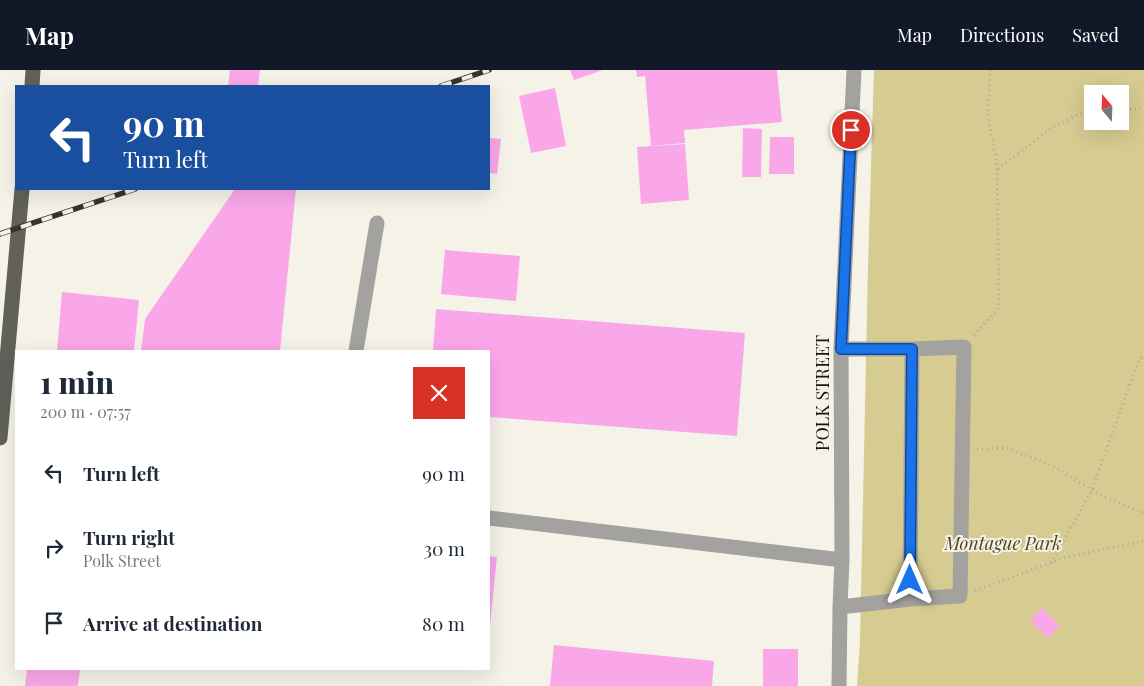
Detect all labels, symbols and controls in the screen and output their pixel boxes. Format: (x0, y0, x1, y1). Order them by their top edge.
text: Map (25, 19, 74, 51)
text: Map (897, 23, 932, 47)
text: Directions (960, 23, 1044, 47)
text: Saved (1072, 23, 1119, 47)
north arrow (1084, 85, 1129, 130)
map controls (1084, 85, 1129, 130)
text: 90 m (123, 99, 205, 146)
icon: left (40, 105, 105, 170)
pin (830, 109, 872, 151)
icon: arrive (837, 116, 865, 144)
text: Turn left (123, 144, 208, 174)
street label: POLK STREET (810, 335, 834, 451)
text: 1 min (40, 362, 114, 402)
button: close (413, 367, 465, 419)
text: 200 m · 07:57 (40, 401, 131, 422)
icon: left (40, 459, 68, 487)
text: Turn left (83, 460, 160, 486)
text: 90 m (422, 460, 465, 486)
text: Turn right (83, 524, 175, 550)
park label: Montague Park (943, 531, 1062, 555)
icon: right (40, 534, 68, 562)
text: 30 m (423, 535, 465, 561)
text: Polk Street (83, 550, 161, 571)
position arrow (883, 553, 935, 605)
icon: arrive (40, 609, 68, 637)
text: Arrive at destination (83, 610, 263, 636)
text: 80 m (422, 610, 465, 636)

